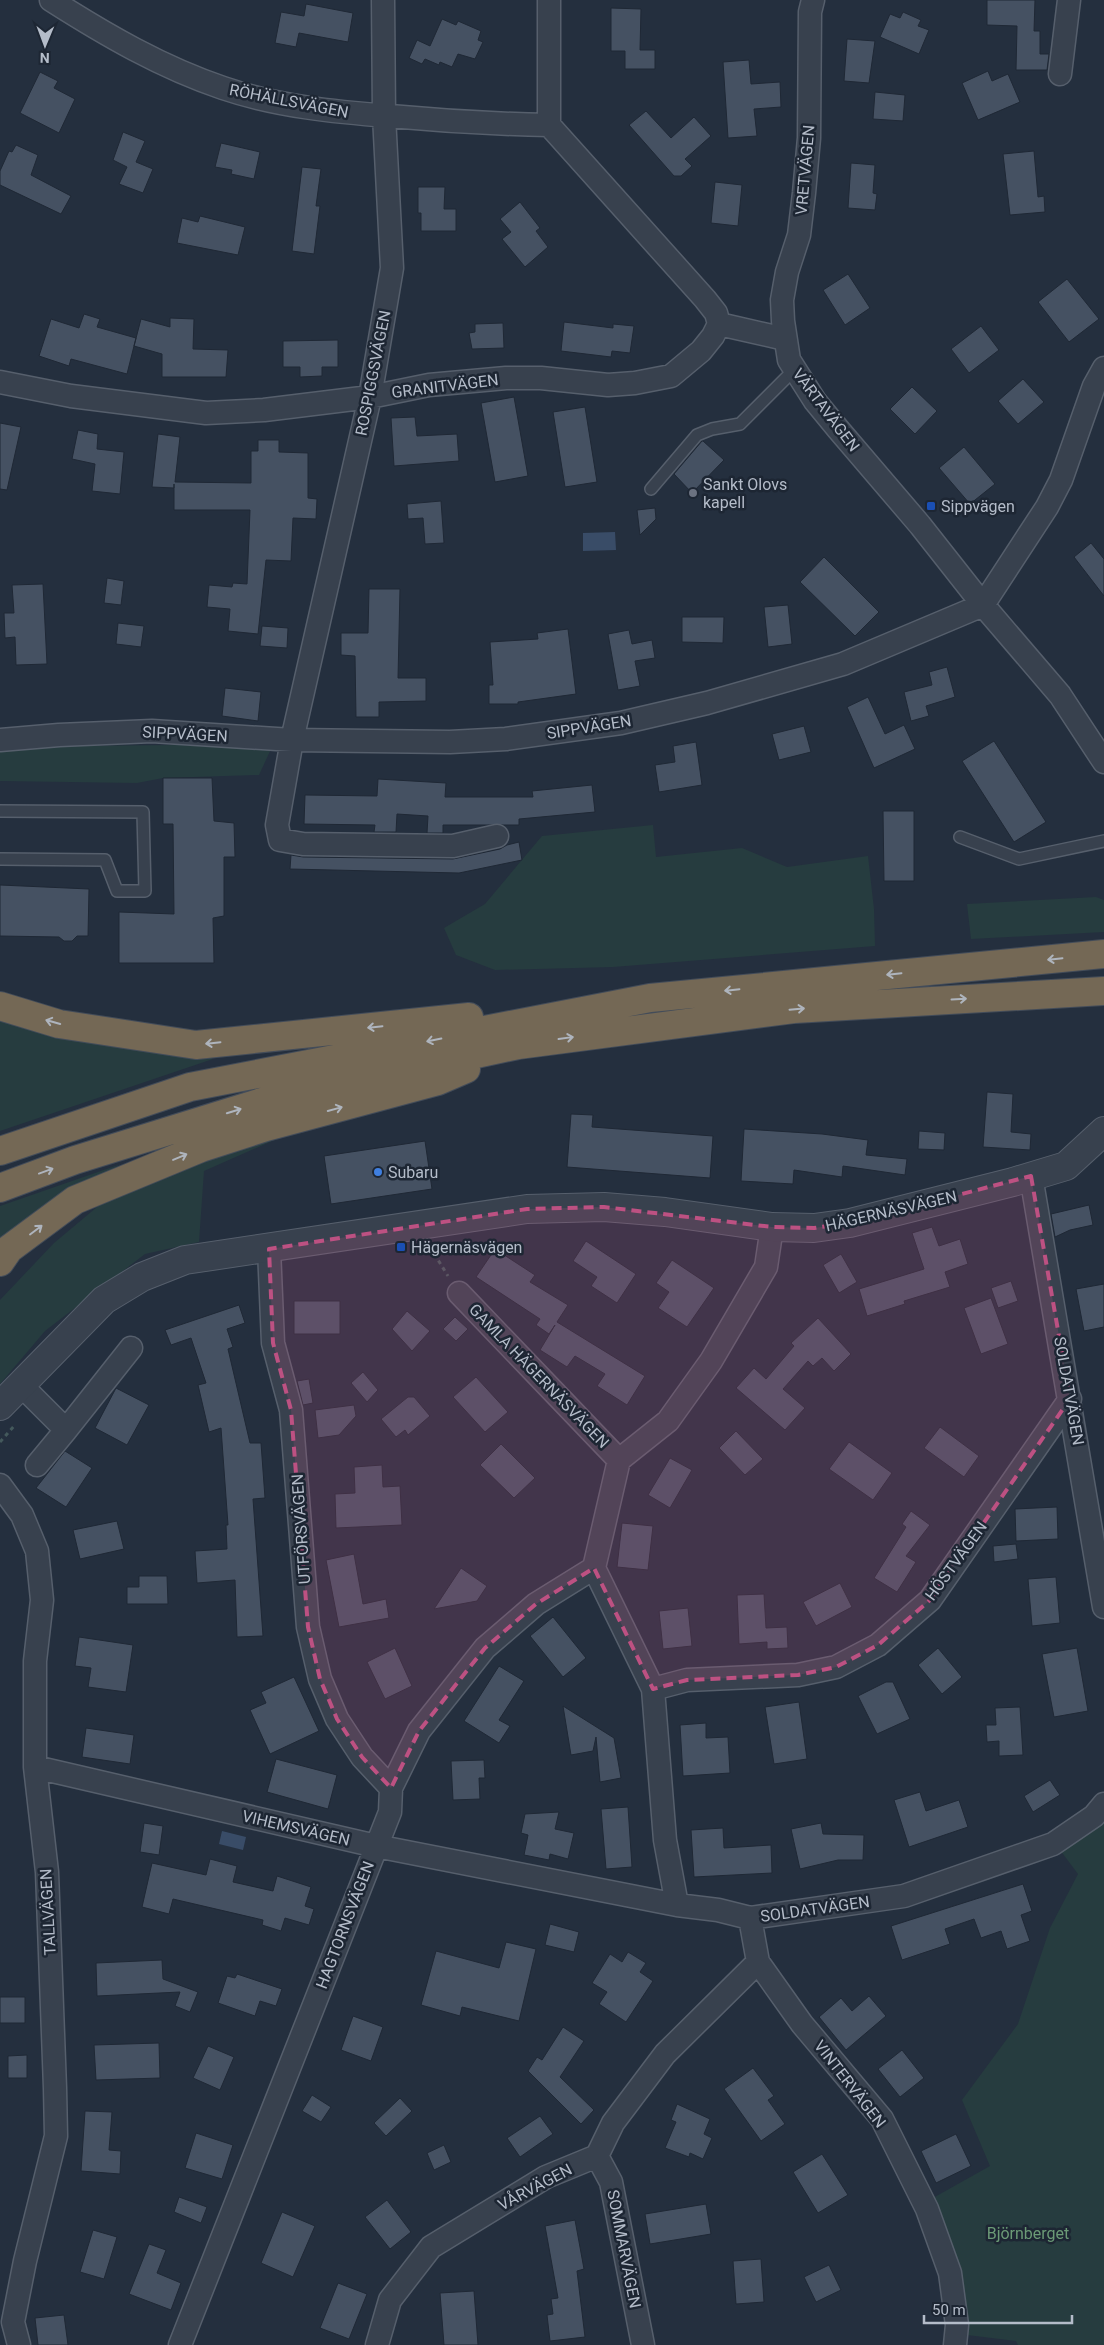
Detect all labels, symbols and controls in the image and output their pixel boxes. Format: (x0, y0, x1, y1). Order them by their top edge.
north arrow (20, 20, 70, 70)
text: N (40, 50, 50, 66)
street label: RÖHÄLLSVÄGEN (228, 80, 350, 122)
street label: VRETVÄGEN (792, 124, 818, 216)
street label: ROSPIGGSVÄGEN (352, 309, 394, 437)
street label: VÄRTAVÄGEN (789, 365, 863, 455)
street label: GRANITVÄGEN (390, 370, 500, 402)
place label: Sankt Olovs kapell (703, 475, 787, 512)
marker: Sankt Olovs kapell (687, 487, 699, 499)
place label: Sippvägen (941, 497, 1015, 516)
marker: Sippvägen (925, 500, 937, 512)
street label: SIPPVÄGEN (545, 711, 633, 743)
street label: SIPPVÄGEN (142, 722, 228, 746)
one-way arrow (1048, 954, 1064, 963)
one-way arrow (886, 969, 902, 979)
one-way arrow (724, 985, 740, 995)
one-way arrow (951, 995, 967, 1004)
one-way arrow (789, 1004, 805, 1014)
one-way arrow (45, 1016, 61, 1026)
one-way arrow (367, 1022, 383, 1031)
one-way arrow (558, 1033, 574, 1043)
one-way arrow (426, 1035, 442, 1045)
one-way arrow (206, 1038, 222, 1048)
one-way arrow (326, 1104, 342, 1113)
one-way arrow (225, 1105, 241, 1115)
one-way arrow (172, 1151, 187, 1160)
place label: Subaru (388, 1163, 438, 1182)
one-way arrow (38, 1166, 53, 1175)
marker: Subaru (372, 1166, 384, 1178)
street label: HÄGERNÄSVÄGEN (823, 1187, 959, 1235)
one-way arrow (29, 1224, 42, 1235)
place label: Hägernäsvägen (411, 1238, 522, 1257)
marker: Hägernäsvägen (395, 1241, 407, 1253)
street label: GAMLA HÄGERNÄSVÄGEN (465, 1300, 613, 1452)
street label: SOLDATVÄGEN (1050, 1335, 1088, 1447)
street label: UTFÖRSVÄGEN (288, 1473, 314, 1585)
street label: HÖSTVÄGEN (921, 1518, 991, 1604)
street label: VIHEMSVÄGEN (240, 1806, 352, 1850)
street label: HAGTORNSVÄGEN (312, 1858, 378, 1992)
street label: TALLVÄGEN (36, 1868, 60, 1956)
street label: SOLDATVÄGEN (759, 1892, 871, 1926)
street label: VINTERVÄGEN (810, 2037, 890, 2131)
street label: VÅRVÄGEN (494, 2159, 575, 2214)
street label: SOMMARVÄGEN (603, 2188, 645, 2310)
park label: Björnberget (987, 2224, 1069, 2243)
scale bar (924, 2292, 1072, 2324)
text: 50 m (932, 2301, 966, 2319)

